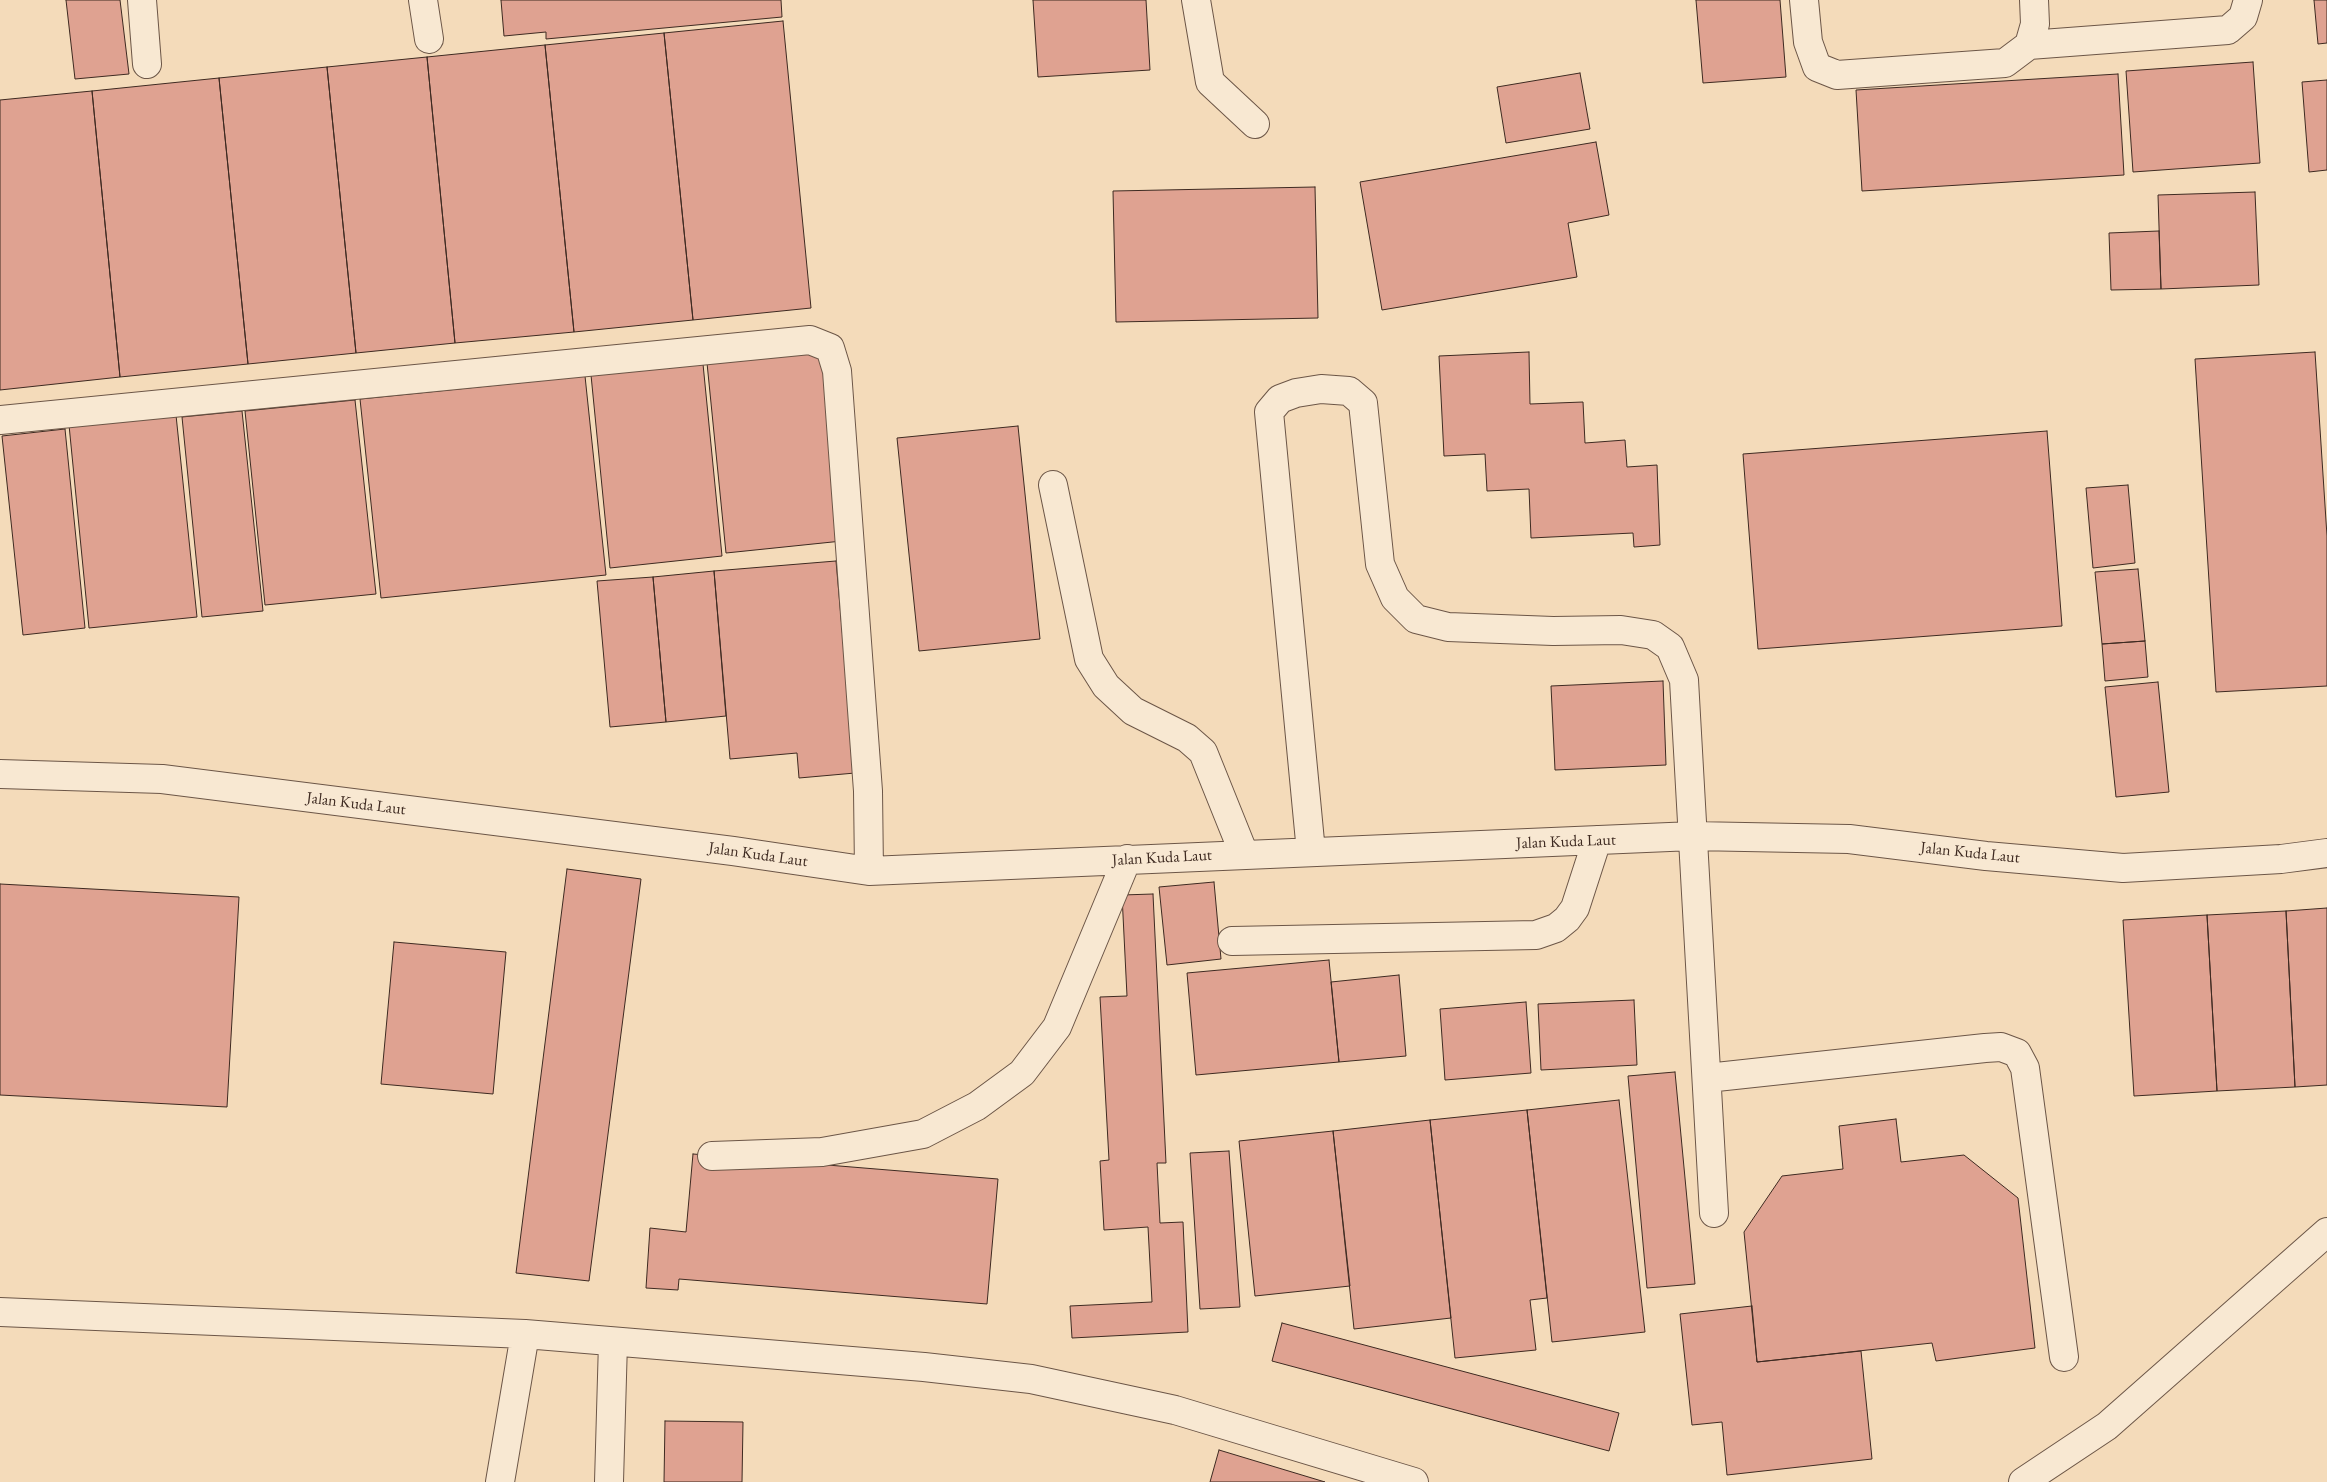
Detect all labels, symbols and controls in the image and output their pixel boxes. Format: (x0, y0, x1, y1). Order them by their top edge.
street label: Jalan Kuda Laut (305, 788, 407, 820)
street label: Jalan Kuda Laut (1516, 831, 1616, 853)
street label: Jalan Kuda Laut (1919, 838, 2021, 868)
street label: Jalan Kuda Laut (707, 839, 809, 871)
street label: Jalan Kuda Laut (1112, 846, 1212, 870)

